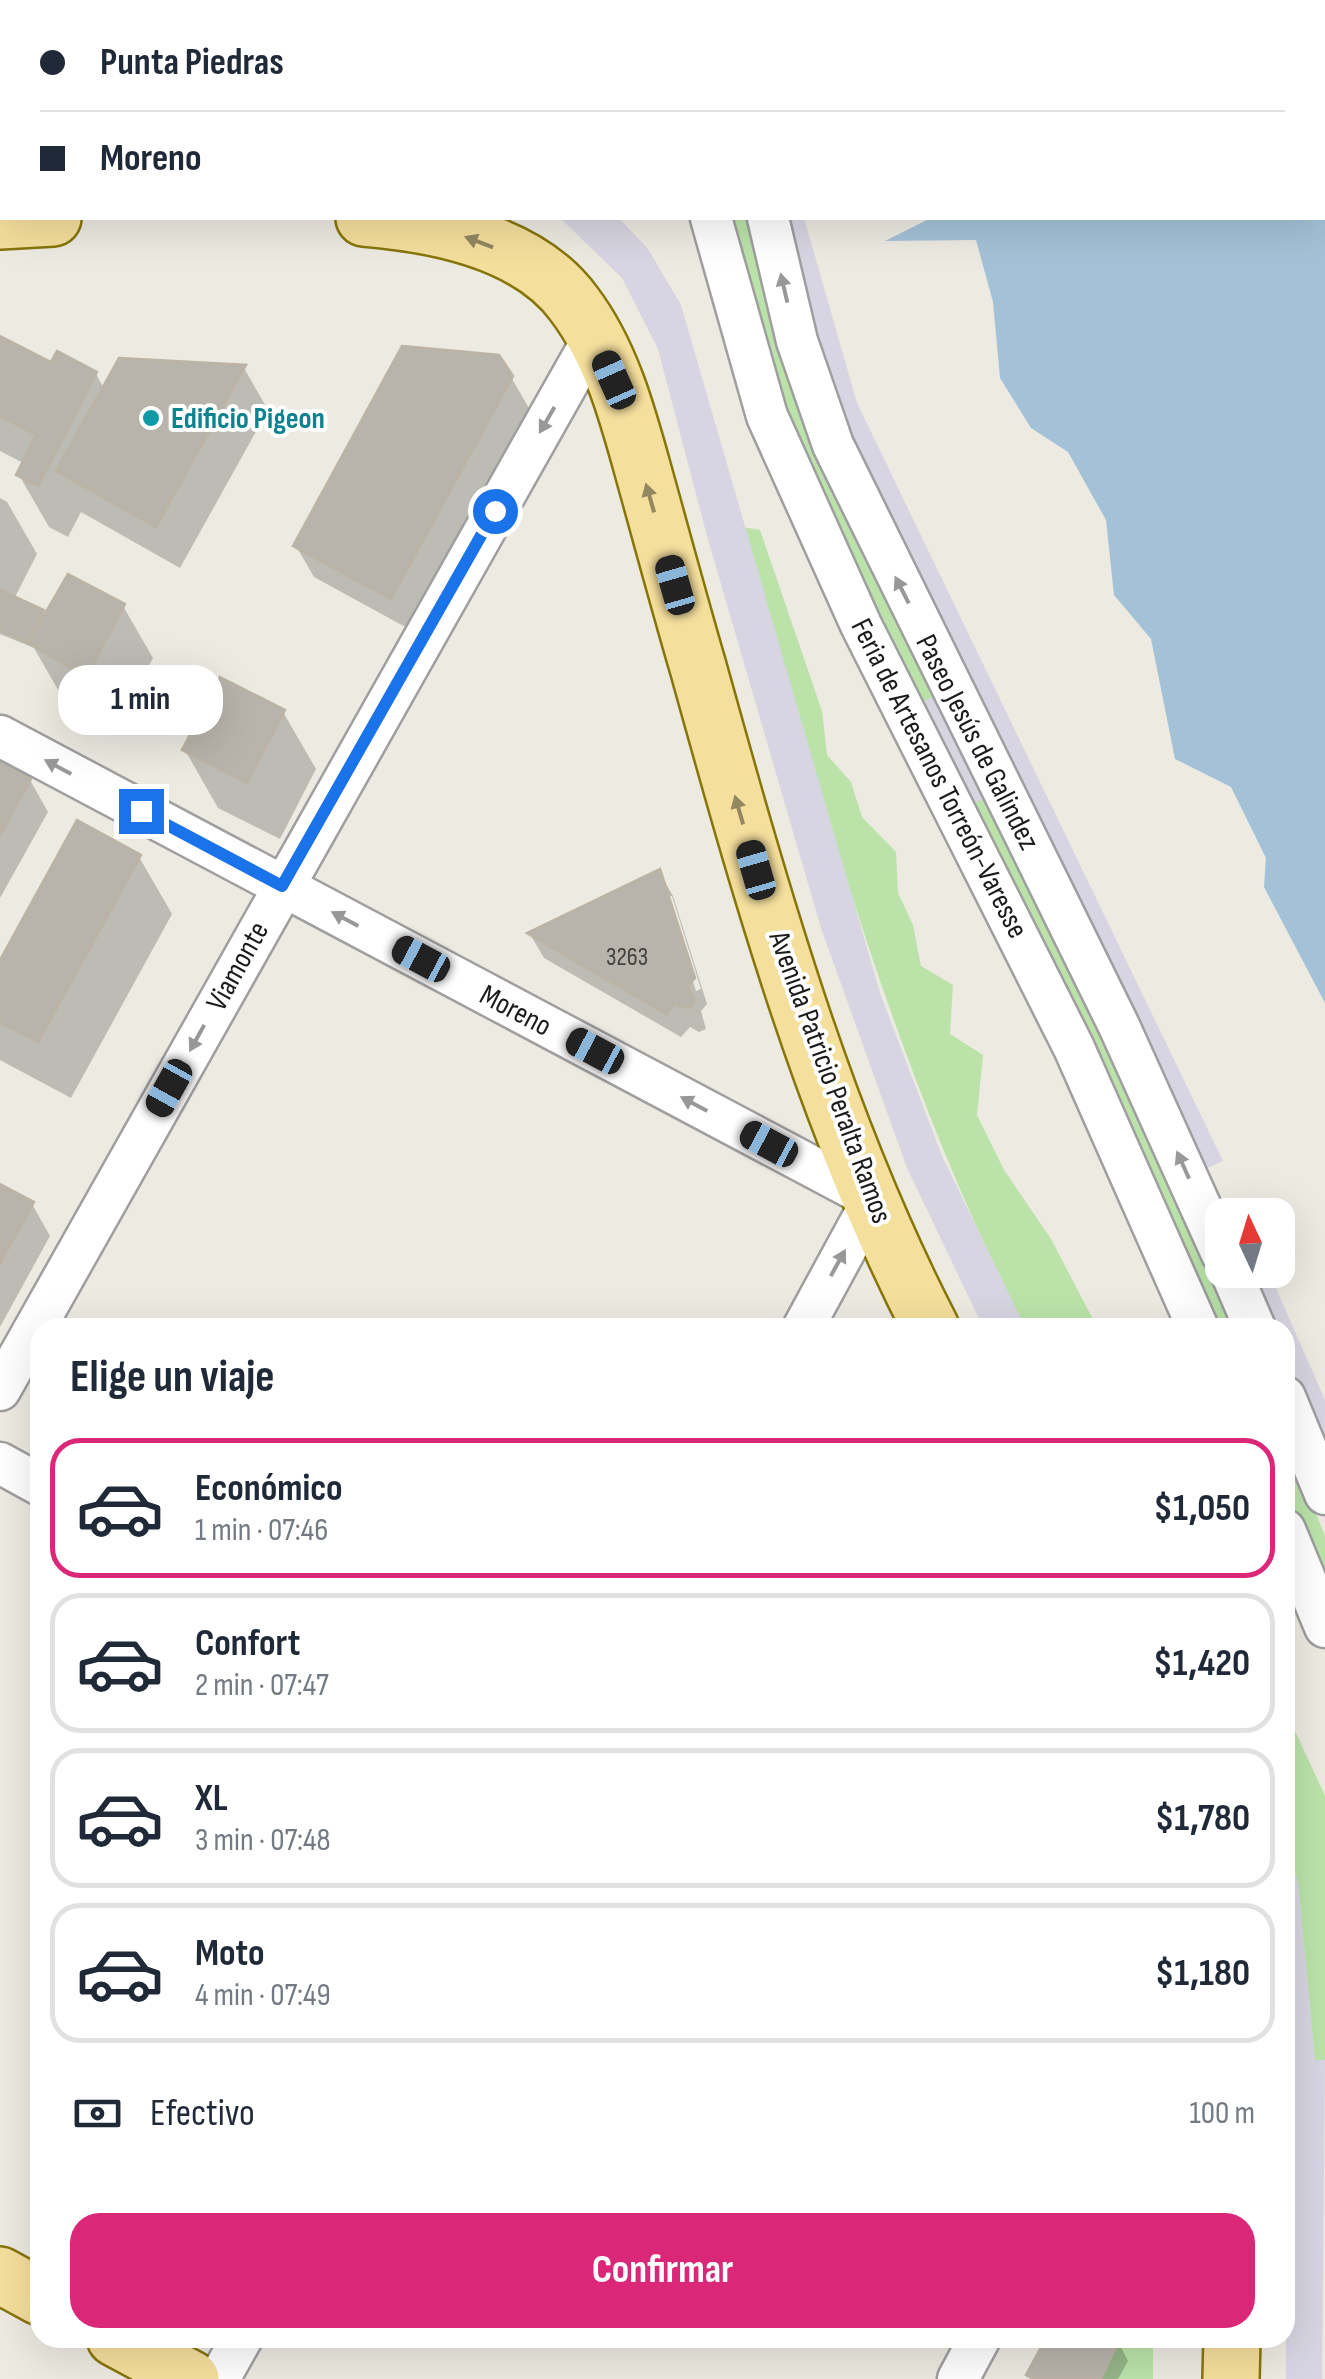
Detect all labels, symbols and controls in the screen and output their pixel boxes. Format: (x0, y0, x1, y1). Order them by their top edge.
text: Punta Piedras (100, 40, 284, 85)
text: Moreno (100, 136, 202, 181)
one-way arrow (464, 233, 494, 249)
one-way arrow (776, 272, 792, 303)
car (588, 346, 640, 414)
place label: Edificio Pigeon (171, 401, 325, 437)
one-way arrow (538, 406, 556, 434)
marker: Edificio Pigeon (140, 407, 162, 429)
one-way arrow (642, 482, 657, 512)
route start (473, 489, 518, 534)
car (652, 552, 698, 618)
one-way arrow (894, 575, 911, 604)
street label: Feria de Artesanos Torreón-Varesse (843, 613, 1035, 944)
street label: Paseo Jesús de Galindez (907, 629, 1047, 856)
callout: 1 min (58, 666, 224, 736)
text: 1 min (111, 680, 170, 719)
one-way arrow (43, 759, 72, 776)
route end (119, 789, 164, 834)
one-way arrow (731, 794, 746, 825)
car (733, 837, 779, 903)
one-way arrow (331, 911, 360, 928)
street label: Viamonte (199, 916, 277, 1017)
street label: Avenida Patricio Peralta Ramos (760, 926, 900, 1228)
car (387, 932, 455, 986)
house number: 3263 (606, 942, 648, 973)
street label: Moreno (474, 977, 557, 1045)
one-way arrow (188, 1024, 206, 1052)
car (561, 1024, 629, 1078)
car (141, 1054, 197, 1122)
one-way arrow (680, 1096, 709, 1113)
car (735, 1117, 803, 1171)
one-way arrow (1175, 1150, 1191, 1180)
north arrow (1205, 1198, 1295, 1288)
map controls (1205, 1198, 1295, 1288)
one-way arrow (829, 1249, 846, 1278)
text: Elige un viaje (70, 1350, 275, 1405)
icon: car (75, 1463, 165, 1553)
text: Económico (195, 1466, 343, 1511)
text: $1,050 (1153, 1486, 1250, 1531)
text: 1 min · 07:46 (195, 1511, 328, 1550)
icon: car (75, 1618, 165, 1708)
text: Confort (195, 1621, 300, 1666)
text: $1,420 (1153, 1641, 1250, 1686)
text: 2 min · 07:47 (195, 1666, 329, 1705)
icon: car (75, 1773, 165, 1863)
text: XL (195, 1776, 228, 1821)
text: $1,780 (1155, 1796, 1250, 1841)
text: 3 min · 07:48 (195, 1821, 331, 1860)
icon: car (75, 1928, 165, 2018)
text: Moto (195, 1931, 265, 1976)
text: $1,180 (1155, 1951, 1250, 1996)
text: 4 min · 07:49 (195, 1976, 331, 2015)
icon: cash (70, 2086, 125, 2141)
text: Efectivo (150, 2091, 255, 2136)
text: 100 m (1190, 2094, 1255, 2133)
button: Confirmar (70, 2213, 1255, 2328)

